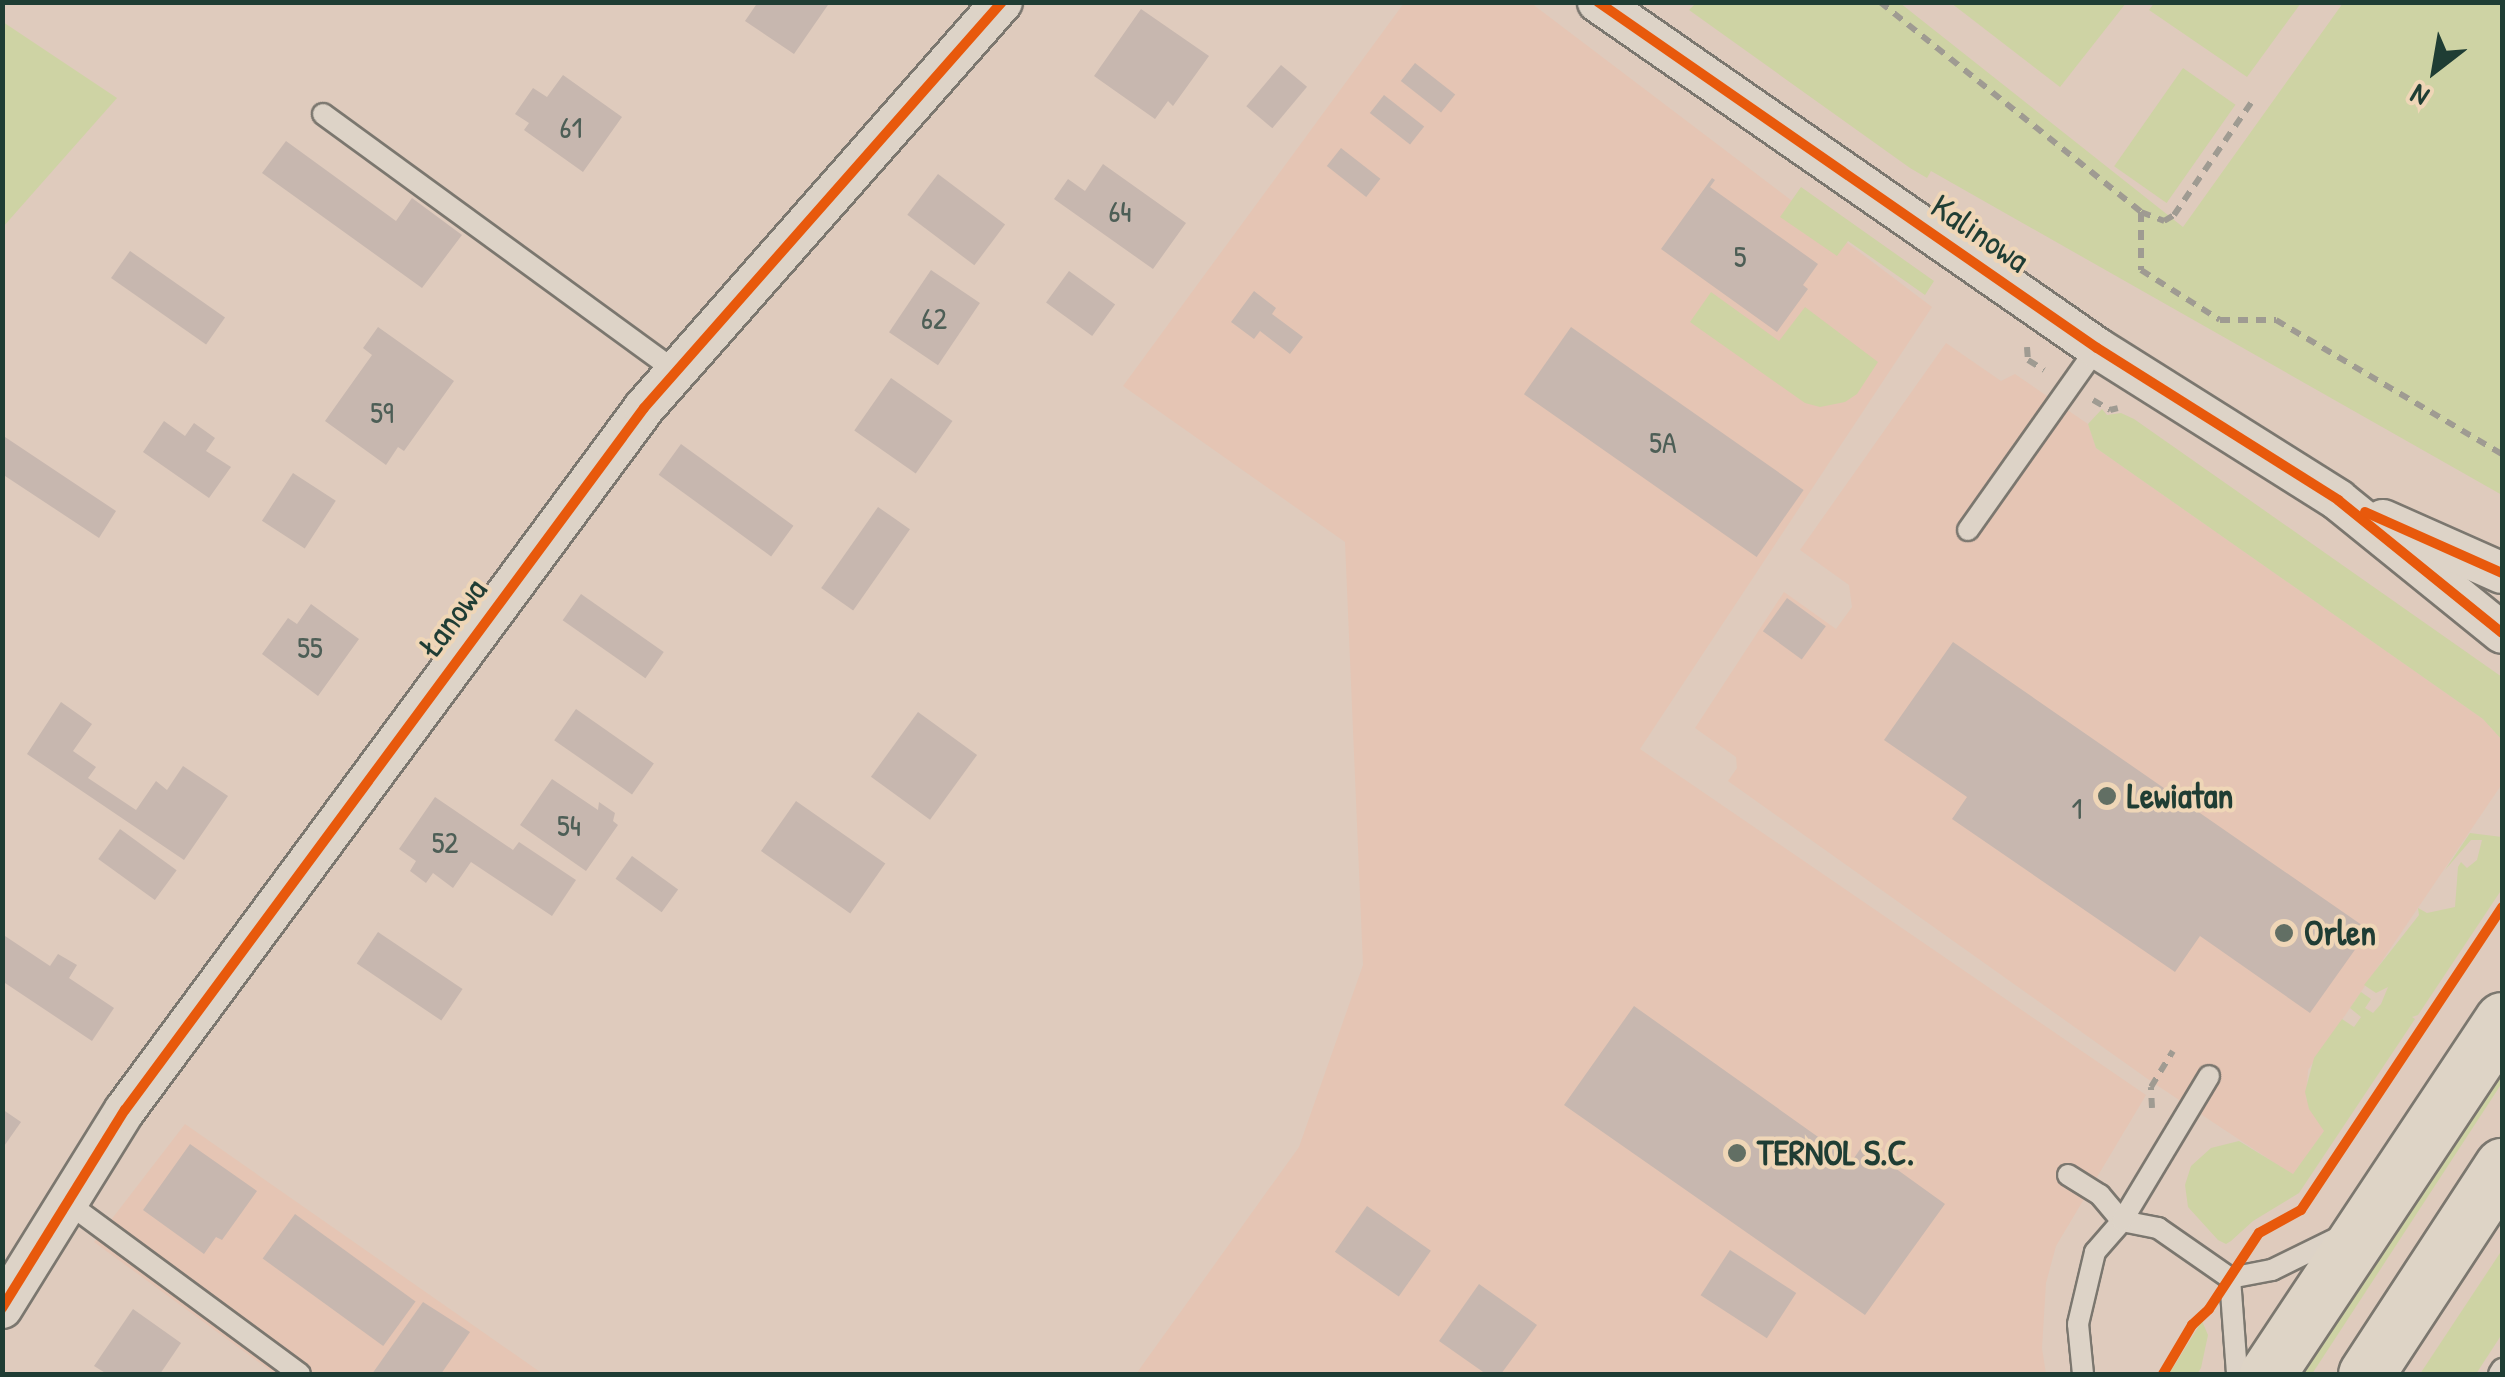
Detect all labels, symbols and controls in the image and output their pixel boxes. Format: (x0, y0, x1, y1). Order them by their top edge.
north arrow (2385, 20, 2485, 120)
text: N (2403, 76, 2436, 116)
house number: 61 (560, 109, 582, 145)
street label: Kalinowa (1923, 185, 2037, 281)
house number: 64 (1108, 193, 1132, 229)
house number: 5 (1734, 238, 1746, 274)
house number: 62 (921, 300, 947, 336)
house number: 59 (370, 394, 394, 430)
house number: 5A (1649, 424, 1677, 460)
street label: Łanowa (408, 570, 496, 666)
house number: 55 (297, 629, 323, 665)
place label: Lewiatan (2127, 775, 2233, 817)
marker: Lewiatan (2096, 785, 2118, 807)
house number: 1 (2072, 790, 2082, 826)
house number: 54 (557, 807, 581, 843)
house number: 52 (432, 824, 458, 860)
place label: Orlen (2304, 912, 2376, 954)
marker: Orlen (2273, 922, 2295, 944)
place label: TERNOL S.C. (1757, 1132, 1914, 1174)
marker: TERNOL S.C. (1726, 1142, 1748, 1164)

